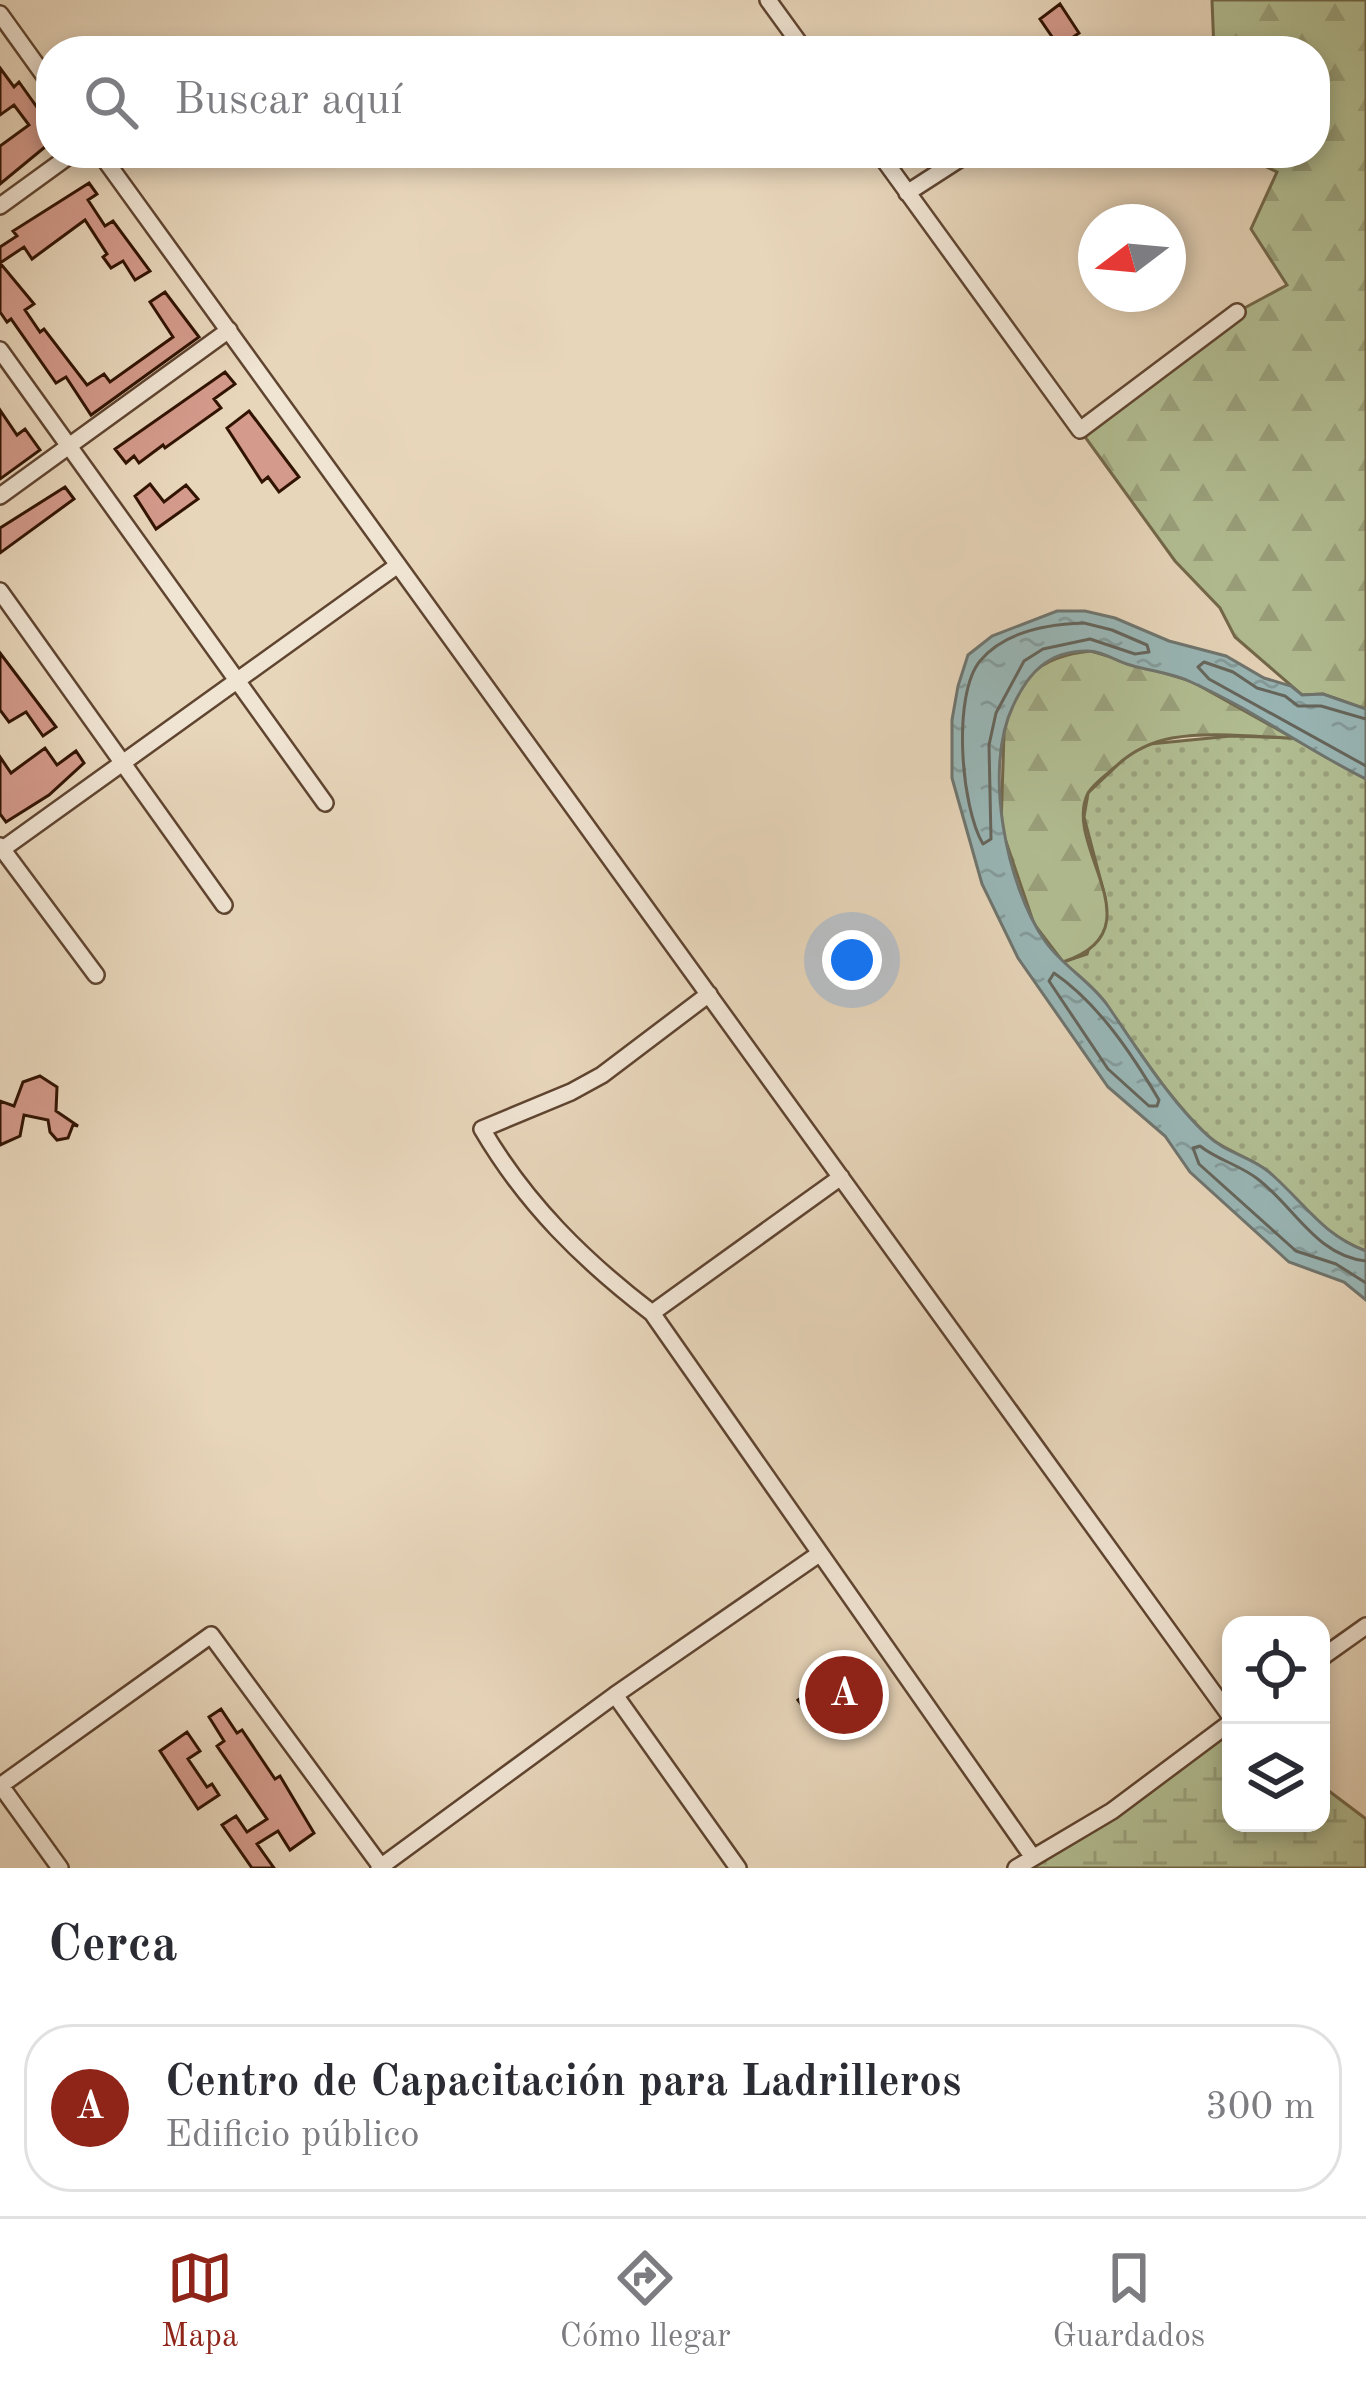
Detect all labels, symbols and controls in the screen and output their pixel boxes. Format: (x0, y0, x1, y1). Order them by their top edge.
search box (36, 36, 1330, 168)
icon: search (78, 69, 144, 135)
text: Buscar aquí (174, 79, 403, 124)
north arrow (1078, 204, 1186, 312)
your location (822, 930, 882, 990)
map controls (1222, 1616, 1330, 1832)
button: locate (1222, 1616, 1330, 1724)
pin: A (805, 1650, 883, 1740)
button: layers (1222, 1724, 1330, 1832)
text: Cerca (48, 1921, 178, 1972)
text: Centro de Capacitación para Ladrilleros (165, 2061, 961, 2106)
text: A (75, 2088, 105, 2127)
text: 300 m (1205, 2088, 1315, 2127)
text: Edificio público (165, 2116, 420, 2155)
tab: Mapa (161, 2245, 238, 2358)
tab: Cómo llegar (560, 2245, 731, 2358)
tab: Guardados (1052, 2245, 1205, 2358)

